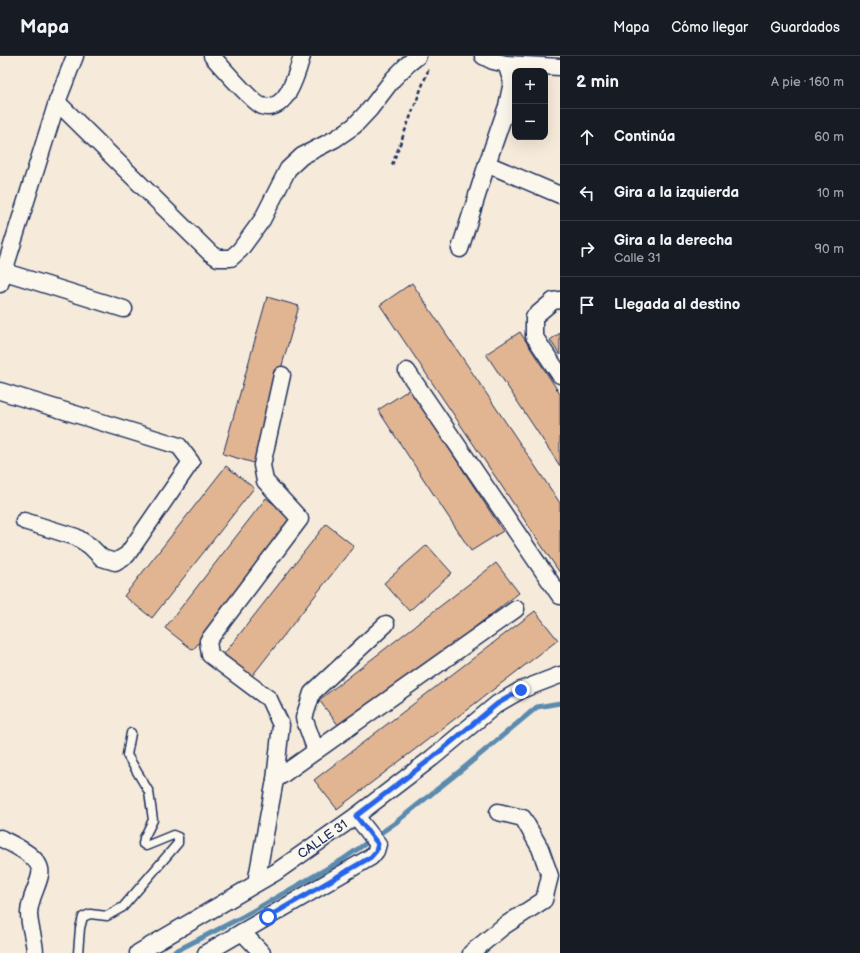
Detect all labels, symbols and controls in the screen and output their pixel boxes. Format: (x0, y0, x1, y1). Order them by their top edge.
text: Mapa (20, 16, 69, 39)
text: Mapa (613, 19, 649, 36)
text: Cómo llegar (671, 19, 748, 36)
text: Guardados (770, 19, 840, 36)
map controls (512, 68, 548, 140)
button: + (512, 68, 548, 104)
text: 2 min (576, 72, 619, 92)
text: A pie · 160 m (771, 74, 844, 90)
button: − (512, 104, 548, 140)
icon: ahead (576, 126, 598, 148)
text: Continúa (614, 127, 675, 146)
text: 60 m (814, 129, 844, 145)
icon: left (576, 182, 598, 204)
text: Gira a la izquierda (614, 183, 739, 202)
text: 10 m (817, 185, 844, 201)
text: Gira a la derecha (614, 231, 733, 250)
icon: right (576, 238, 598, 260)
text: 90 m (815, 241, 844, 257)
text: Calle 31 (614, 250, 661, 266)
icon: arrive (576, 294, 598, 316)
text: Llegada al destino (614, 295, 740, 314)
route end (512, 681, 530, 699)
street label: CALLE 31 (295, 816, 351, 862)
route start (259, 908, 277, 926)

